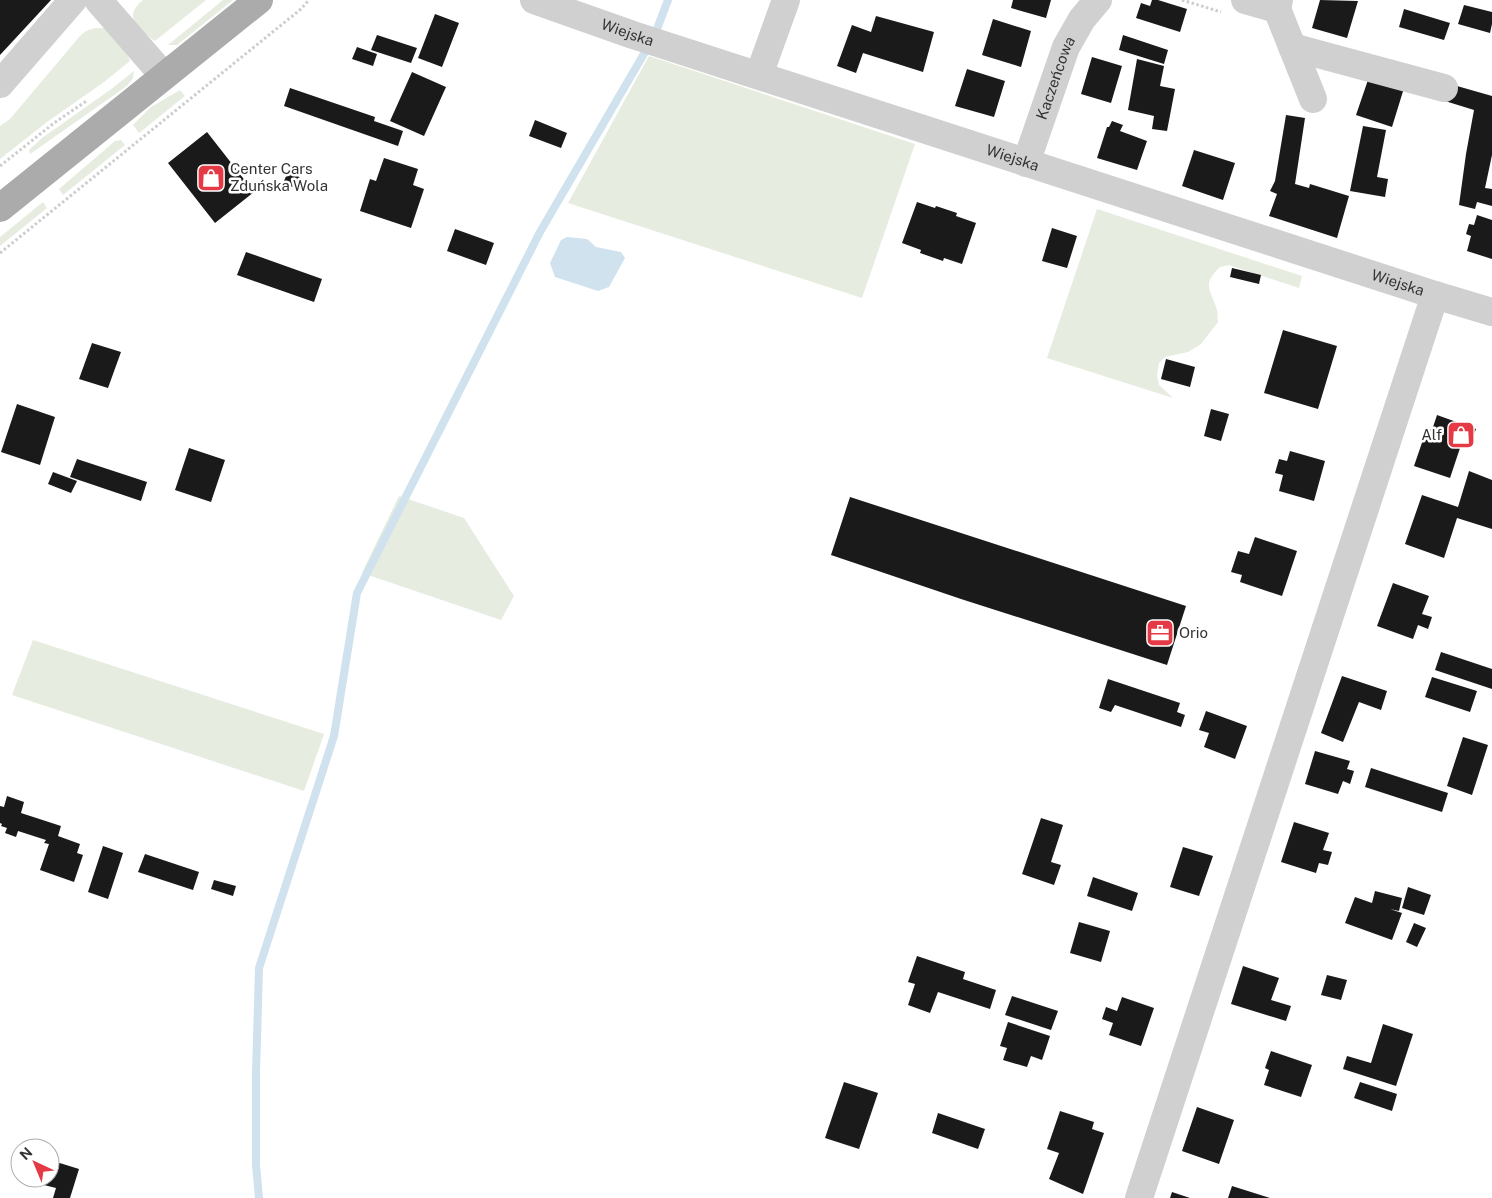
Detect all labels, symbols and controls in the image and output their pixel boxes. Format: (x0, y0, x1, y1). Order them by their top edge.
street label: Wiejska (599, 15, 656, 49)
street label: Kaczeńcowa (1033, 33, 1078, 122)
street label: Wiejska (984, 141, 1041, 174)
place label: Center Cars Zduńska Wola (230, 160, 328, 194)
shop icon: Center Cars Zduńska Wola (196, 163, 226, 193)
street label: Wiejska (1369, 266, 1427, 299)
shop icon: Alf (1446, 420, 1476, 450)
place label: Alf (1421, 426, 1442, 443)
office icon: Orio (1145, 618, 1175, 648)
place label: Orio (1179, 624, 1208, 641)
north arrow (10, 1138, 60, 1188)
text: N (16, 1144, 35, 1163)

